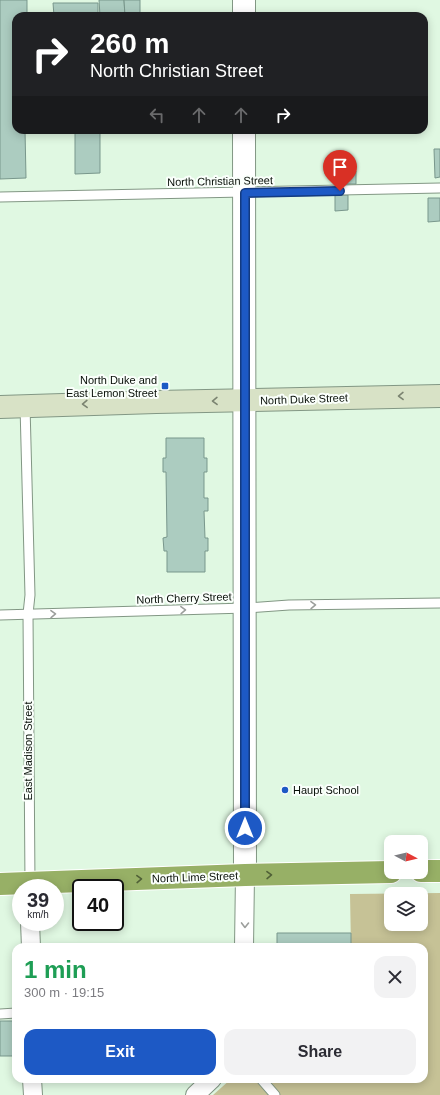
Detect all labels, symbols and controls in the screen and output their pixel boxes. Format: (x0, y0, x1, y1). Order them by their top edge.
icon: right (24, 28, 76, 80)
text: 260 m (90, 28, 169, 59)
text: North Christian Street (90, 61, 263, 81)
icon: left (146, 104, 168, 126)
icon: ahead (188, 104, 210, 126)
icon: ahead (230, 104, 252, 126)
icon: right (272, 104, 294, 126)
pin (323, 150, 357, 191)
icon: arrive (329, 156, 351, 178)
street label: North Christian Street (167, 174, 273, 188)
place label: North Duke and East Lemon Street (66, 374, 157, 399)
marker: North Duke and East Lemon Street (160, 381, 170, 391)
street label: North Duke Street (260, 391, 348, 407)
one-way arrow (398, 392, 404, 401)
one-way arrow (212, 397, 218, 405)
one-way arrow (82, 400, 88, 408)
street label: North Cherry Street (136, 590, 232, 606)
one-way arrow (310, 601, 316, 609)
one-way arrow (180, 606, 186, 614)
one-way arrow (50, 610, 56, 618)
street label: East Madison Street (22, 701, 34, 801)
place label: Haupt School (293, 784, 359, 796)
marker: Haupt School (280, 785, 290, 795)
position arrow (224, 807, 266, 849)
north arrow (384, 835, 428, 879)
map controls (384, 835, 428, 931)
street label: North Lime Street (152, 869, 238, 885)
one-way arrow (266, 870, 272, 879)
one-way arrow (136, 875, 142, 883)
speed limit sign: 40 (72, 879, 124, 931)
button: layers (384, 887, 428, 931)
text: 39 (27, 889, 49, 911)
text: km/h (27, 909, 49, 920)
one-way arrow (241, 922, 249, 928)
text: 1 min (24, 956, 87, 983)
button: close (374, 956, 416, 998)
text: 300 m · 19:15 (24, 985, 104, 1000)
button: Exit (24, 1029, 216, 1075)
button: Share (224, 1029, 416, 1075)

